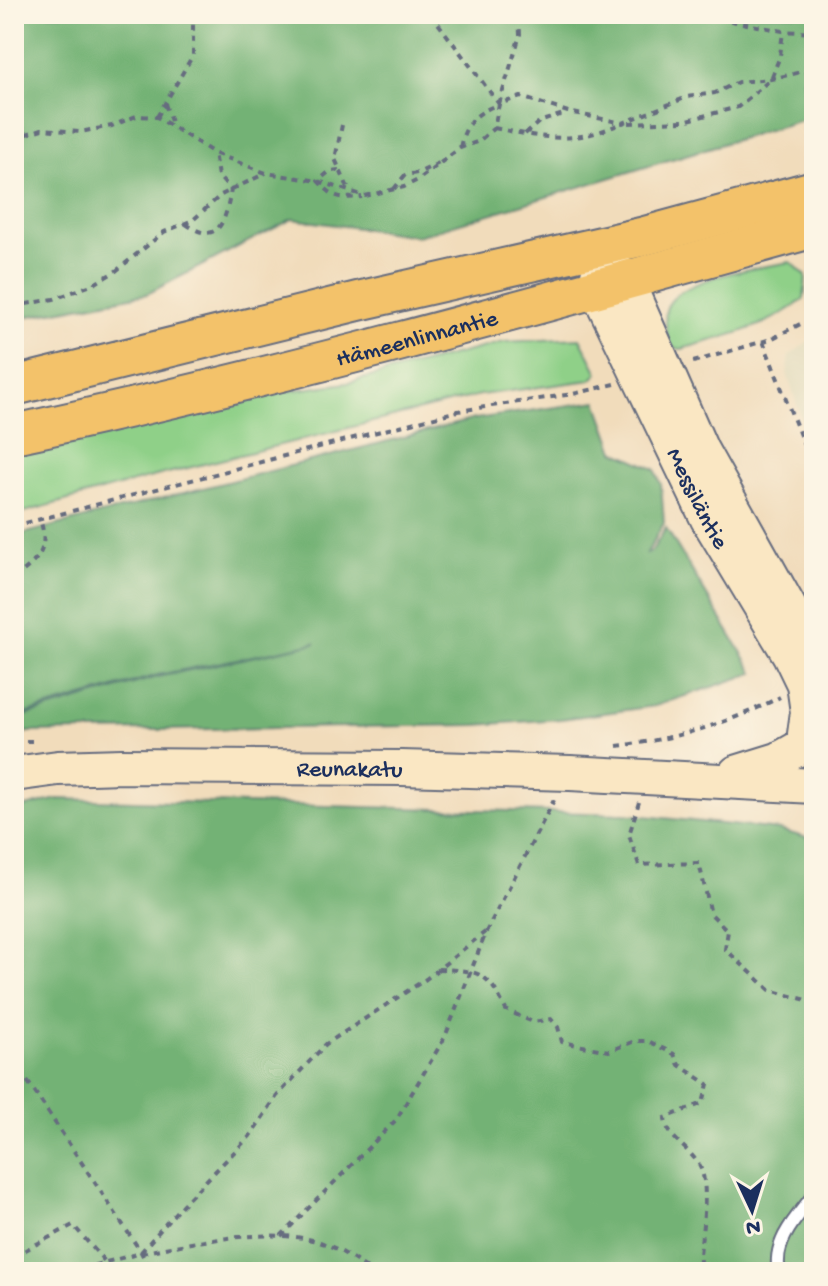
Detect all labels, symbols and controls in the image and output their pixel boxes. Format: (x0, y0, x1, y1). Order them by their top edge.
street label: Hämeenlinnantie (334, 305, 502, 375)
street label: Messiläntie (658, 444, 734, 556)
street label: Reunakatu (296, 756, 403, 786)
north arrow (712, 1170, 792, 1250)
text: N (745, 1212, 761, 1239)

